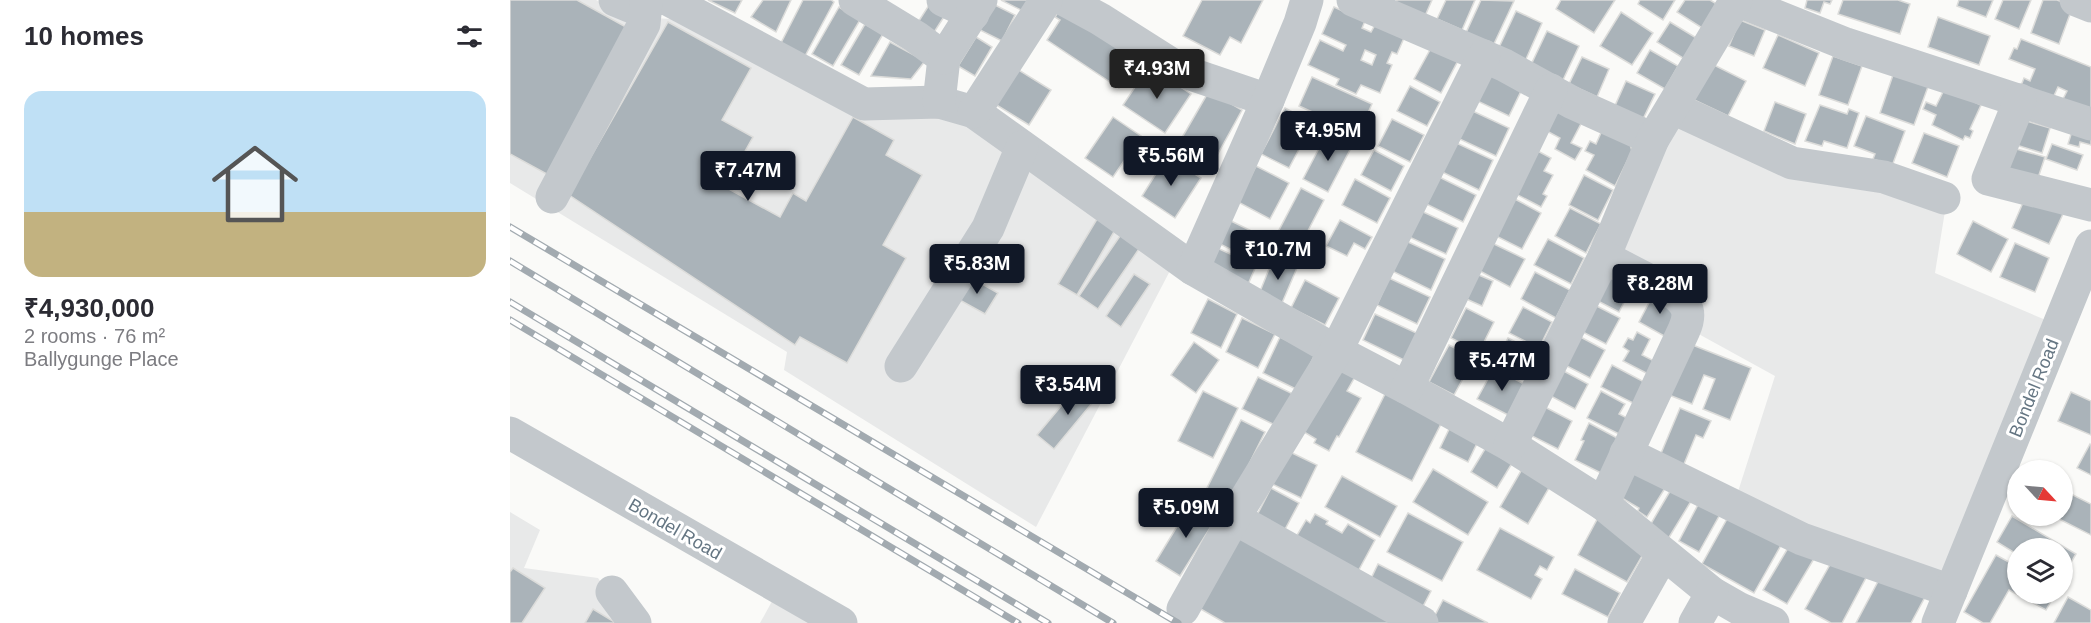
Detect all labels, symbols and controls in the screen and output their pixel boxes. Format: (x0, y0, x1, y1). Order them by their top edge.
icon: filters (453, 20, 486, 53)
text: 10 homes (24, 21, 144, 51)
pin: ₹4.93M (1108, 49, 1206, 100)
text: ₹4.93M (1123, 57, 1191, 79)
pin: ₹4.95M (1279, 111, 1377, 162)
text: ₹4.95M (1294, 119, 1362, 141)
icon: home (201, 130, 309, 238)
pin: ₹5.56M (1122, 136, 1220, 187)
text: ₹5.56M (1137, 144, 1205, 166)
pin: ₹7.47M (699, 151, 797, 202)
text: ₹7.47M (714, 159, 782, 181)
pin: ₹10.7M (1229, 230, 1327, 281)
text: ₹10.7M (1244, 238, 1312, 260)
pin: ₹5.83M (928, 244, 1026, 295)
text: ₹5.83M (943, 252, 1011, 274)
pin: ₹8.28M (1611, 264, 1709, 315)
text: ₹8.28M (1626, 272, 1694, 294)
text: ₹4,930,000 (24, 293, 155, 323)
text: 2 rooms · 76 m² (24, 325, 165, 347)
street label: Bondel Road (2005, 336, 2063, 440)
pin: ₹5.47M (1453, 341, 1551, 392)
text: Ballygunge Place (24, 348, 179, 370)
text: ₹5.47M (1468, 349, 1536, 371)
pin: ₹3.54M (1019, 365, 1117, 416)
text: ₹3.54M (1034, 373, 1102, 395)
north arrow (2007, 460, 2073, 526)
map controls (2007, 460, 2073, 604)
pin: ₹5.09M (1137, 488, 1235, 539)
street label: Bondel Road (625, 494, 725, 564)
text: ₹5.09M (1152, 496, 1220, 518)
button: layers (2007, 538, 2073, 604)

